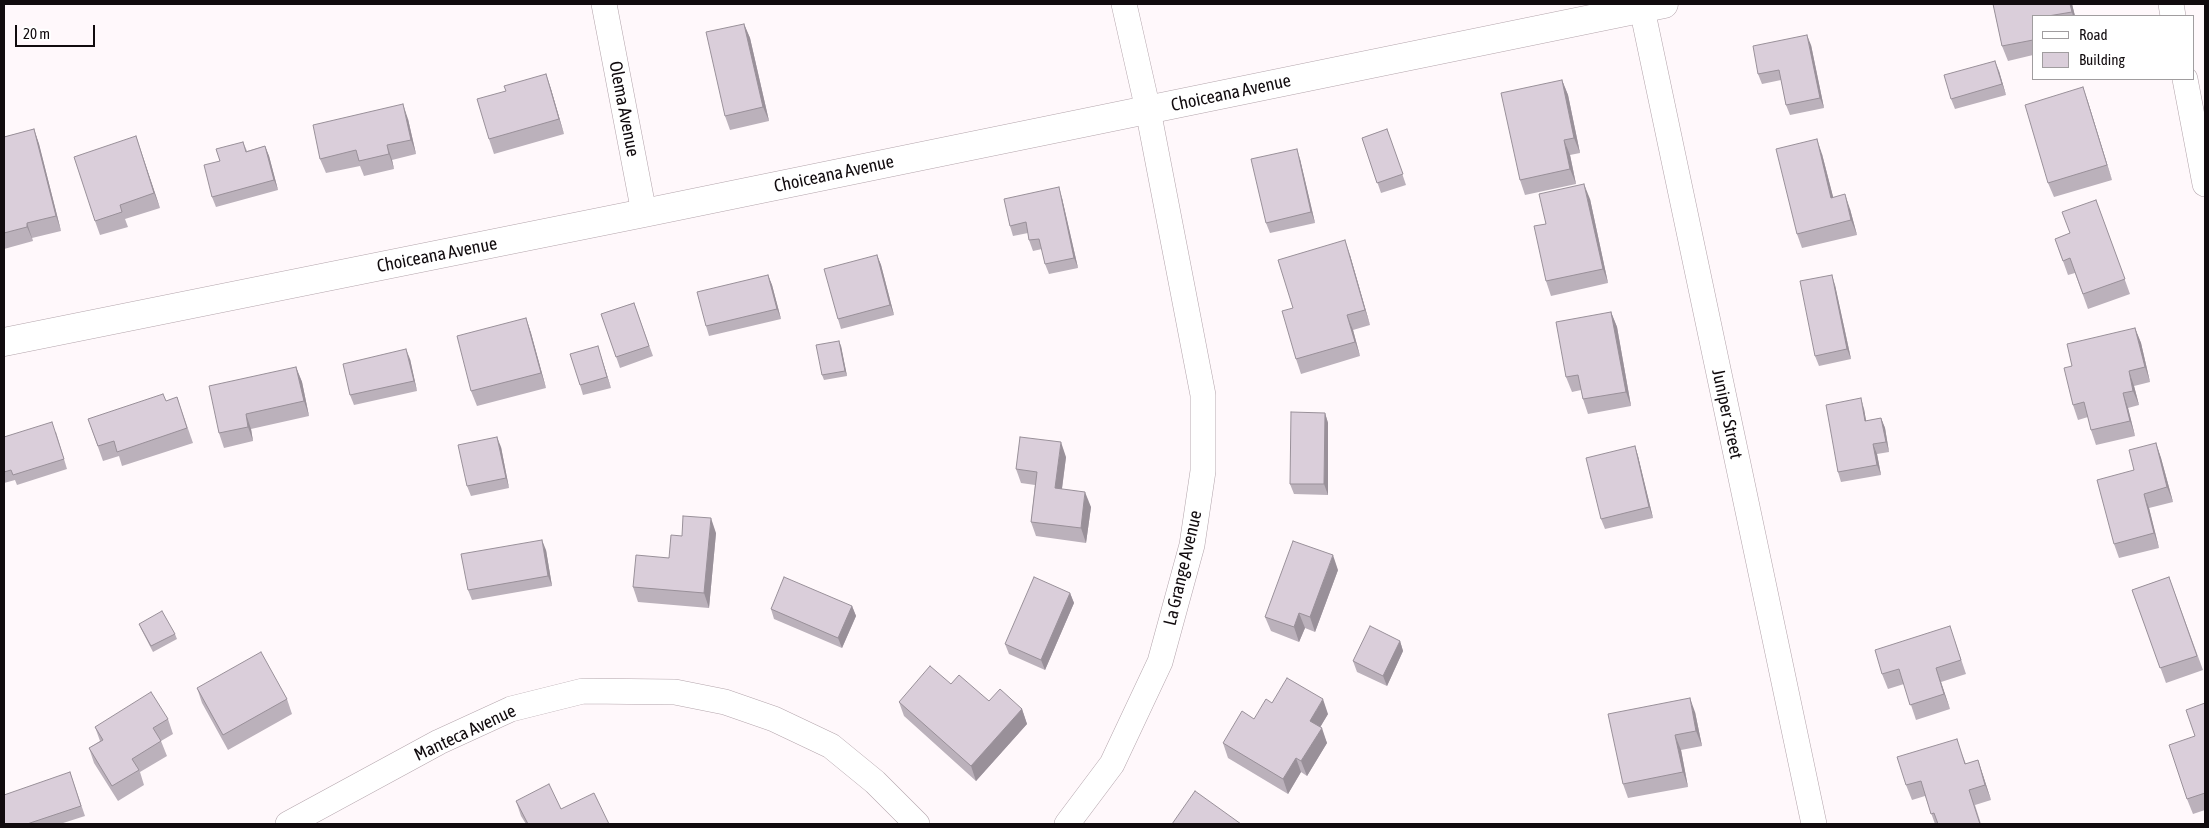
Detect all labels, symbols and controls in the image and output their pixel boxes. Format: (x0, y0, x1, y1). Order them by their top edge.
scale bar (18, 15, 98, 47)
legend (2032, 15, 2194, 80)
text: 20 m (23, 25, 50, 42)
text: Road (2079, 26, 2108, 43)
text: Building (2079, 51, 2125, 68)
street label: Olema Avenue (604, 59, 644, 159)
street label: Choiceana Avenue (1169, 70, 1293, 116)
street label: Choiceana Avenue (772, 151, 896, 197)
street label: Choiceana Avenue (375, 233, 499, 277)
street label: Juniper Street (1707, 367, 1747, 461)
street label: La Grange Avenue (1159, 508, 1207, 628)
street label: Manteca Avenue (411, 700, 519, 766)

